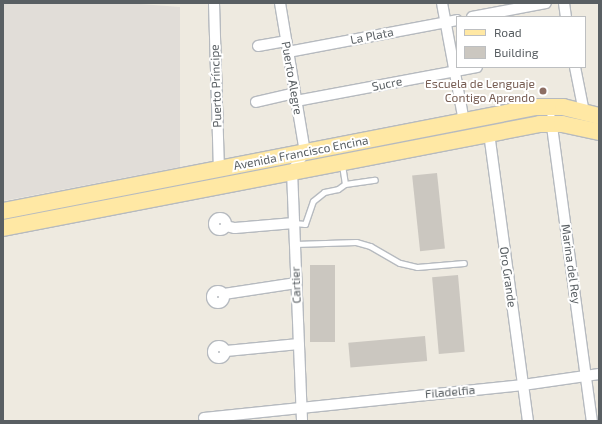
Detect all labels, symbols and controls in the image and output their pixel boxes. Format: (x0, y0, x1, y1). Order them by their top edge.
legend (456, 16, 586, 68)
street label: La Plata (349, 25, 395, 47)
text: Road (494, 25, 522, 39)
street label: Puerto Alegre (278, 40, 306, 116)
street label: Puerto Príncipe (207, 44, 225, 128)
text: Building (494, 45, 538, 59)
street label: Sucre (371, 74, 403, 94)
place label: Escuela de Lenguaje Contigo Aprendo (425, 77, 535, 105)
marker: Escuela de Lenguaje Contigo Aprendo (538, 86, 548, 96)
street label: Avenida Francisco Encina (232, 133, 370, 173)
street label: Marina del Rey (558, 223, 584, 305)
street label: Oro Grande (497, 246, 519, 308)
street label: Cartier (288, 266, 304, 304)
street label: Filadelfia (424, 383, 476, 401)

